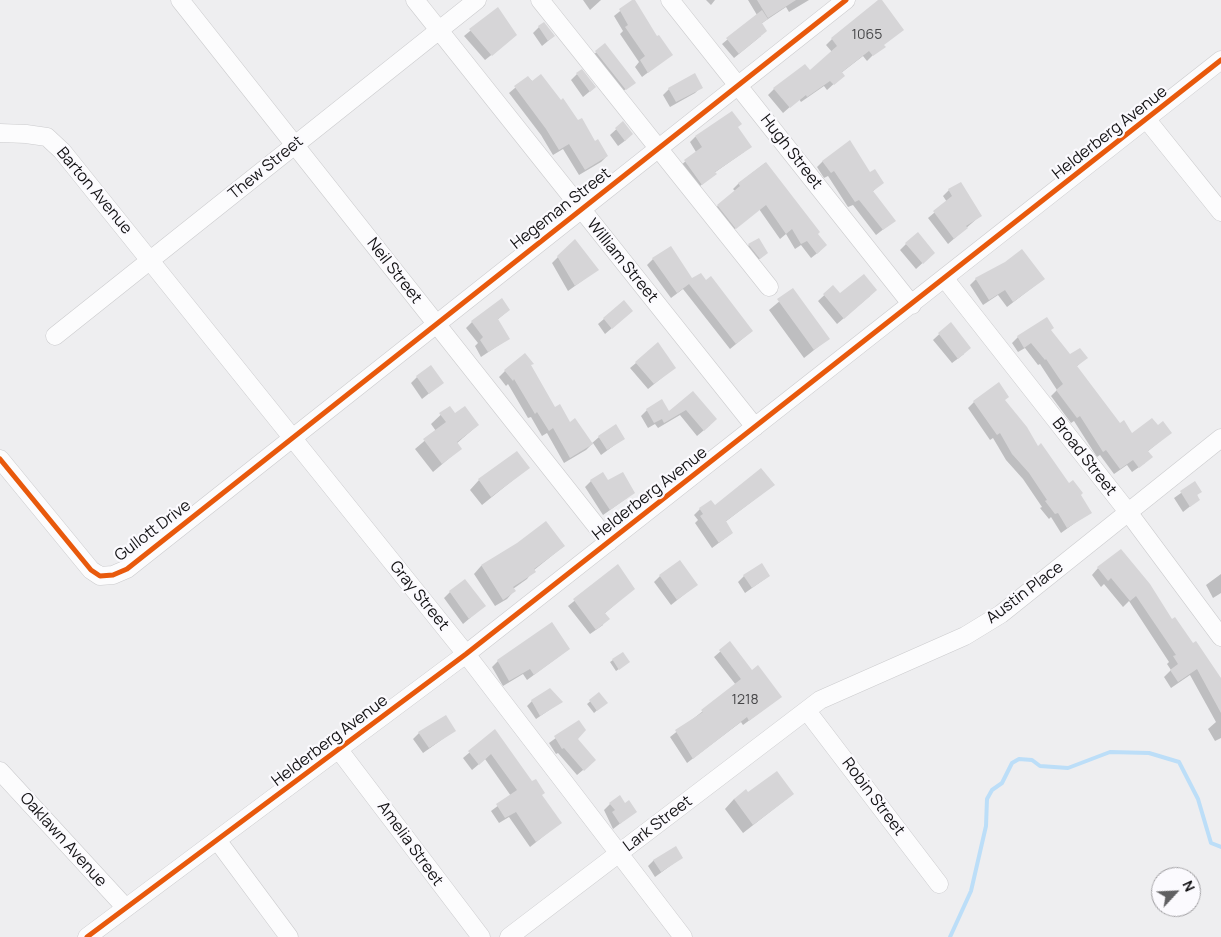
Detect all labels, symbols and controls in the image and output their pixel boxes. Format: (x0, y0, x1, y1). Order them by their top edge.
house number: 1065 (852, 27, 882, 43)
street label: Helderberg Avenue (1049, 82, 1171, 184)
street label: Hugh Street (756, 111, 826, 193)
street label: Thew Street (225, 132, 307, 204)
street label: Barton Avenue (52, 144, 136, 238)
street label: Hegeman Street (507, 164, 615, 254)
street label: William Street (582, 215, 662, 307)
street label: Neil Street (362, 234, 426, 308)
street label: Broad Street (1048, 414, 1120, 500)
street label: Helderberg Avenue (589, 443, 711, 545)
street label: Gullott Drive (111, 496, 195, 566)
street label: Gray Street (385, 557, 453, 635)
street label: Austin Place (983, 558, 1067, 628)
street label: Helderberg Avenue (268, 691, 392, 791)
house number: 1218 (731, 692, 759, 708)
street label: Robin Street (838, 754, 908, 840)
street label: Oaklawn Avenue (16, 789, 110, 891)
street label: Lark Street (620, 792, 696, 856)
street label: Amelia Street (373, 798, 447, 890)
north arrow (1151, 867, 1201, 917)
text: N (1178, 877, 1200, 894)

